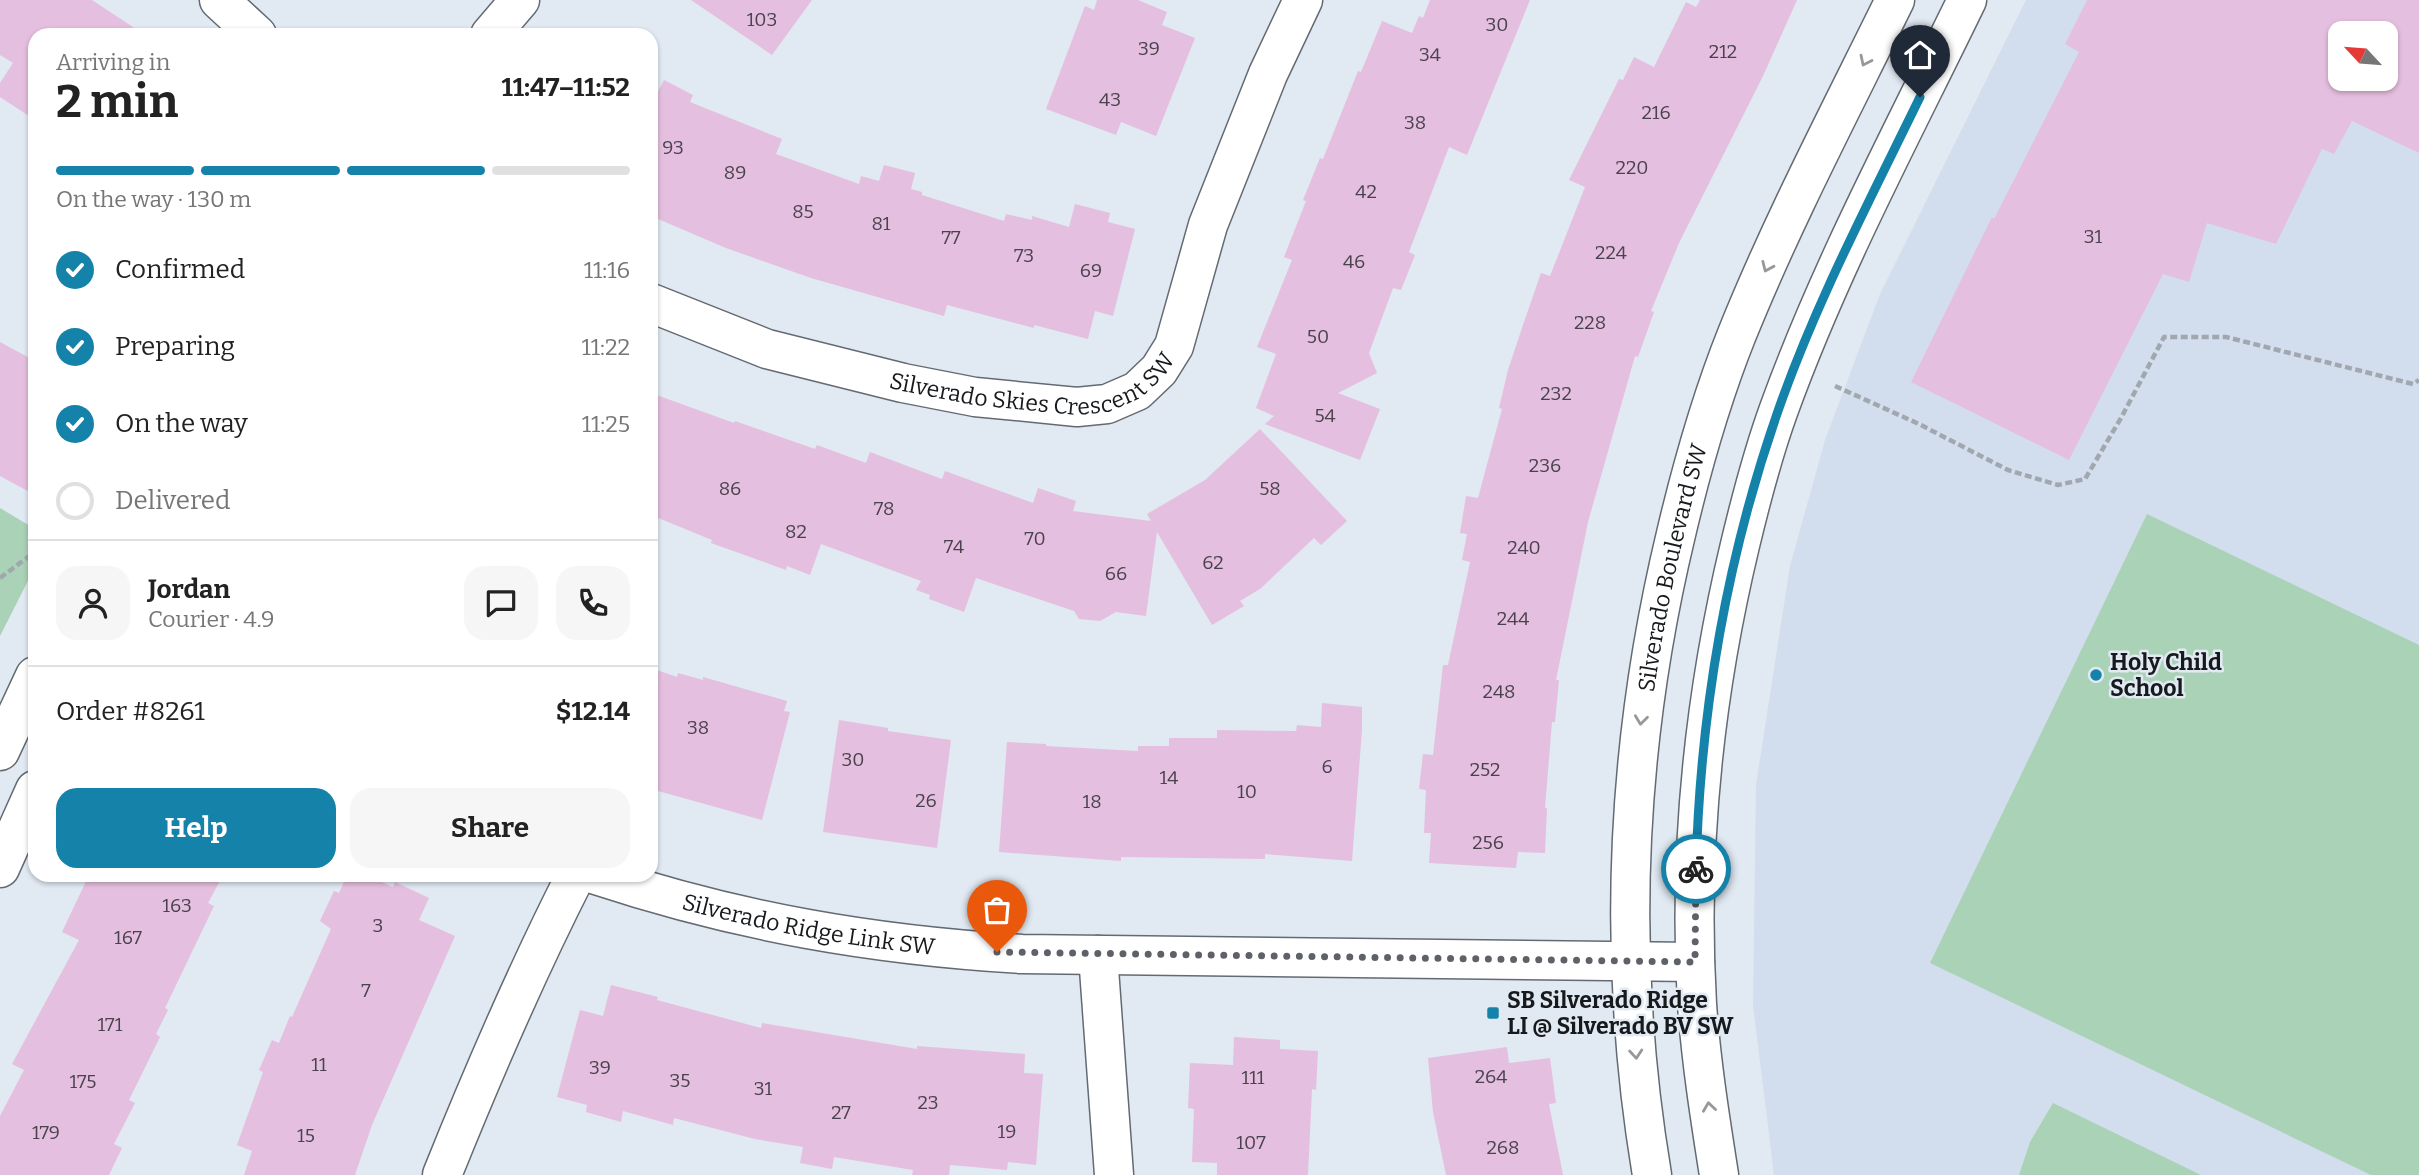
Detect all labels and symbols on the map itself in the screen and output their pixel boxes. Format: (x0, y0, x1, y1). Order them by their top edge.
house number: 103 (747, 8, 777, 31)
house number: 30 (1485, 13, 1509, 36)
north arrow (2328, 21, 2398, 91)
pin (1890, 25, 1950, 97)
house number: 39 (1138, 37, 1160, 60)
house number: 212 (1709, 40, 1737, 63)
house number: 34 (1419, 43, 1441, 66)
one-way arrow (1859, 54, 1873, 66)
house number: 43 (1099, 88, 1121, 111)
house number: 216 (1641, 101, 1671, 124)
house number: 38 (1404, 111, 1426, 134)
house number: 93 (662, 136, 684, 159)
house number: 220 (1616, 156, 1648, 179)
house number: 89 (724, 161, 746, 184)
house number: 42 (1355, 180, 1377, 203)
house number: 85 (792, 200, 814, 223)
house number: 81 (871, 212, 891, 235)
house number: 31 (2084, 225, 2103, 248)
house number: 77 (941, 226, 961, 249)
house number: 224 (1595, 241, 1627, 264)
house number: 73 (1014, 244, 1034, 267)
house number: 46 (1343, 250, 1365, 273)
house number: 69 (1080, 259, 1102, 282)
one-way arrow (1761, 259, 1775, 272)
house number: 228 (1574, 311, 1606, 334)
house number: 50 (1307, 325, 1329, 348)
street label: Silverado Skies Crescent SW (887, 347, 1181, 421)
house number: 232 (1540, 382, 1572, 405)
house number: 54 (1314, 404, 1336, 427)
street label: Silverado Boulevard SW (1632, 440, 1713, 694)
house number: 236 (1529, 454, 1561, 477)
house number: 86 (719, 477, 741, 500)
house number: 58 (1259, 477, 1281, 500)
house number: 78 (874, 497, 894, 520)
house number: 82 (785, 520, 807, 543)
house number: 70 (1024, 527, 1046, 550)
house number: 74 (944, 535, 964, 558)
house number: 240 (1507, 536, 1541, 559)
house number: 62 (1202, 551, 1224, 574)
house number: 66 (1105, 562, 1127, 585)
house number: 244 (1497, 607, 1529, 630)
place label: Holy Child School (2110, 648, 2222, 702)
marker: Holy Child School (2088, 667, 2104, 683)
house number: 248 (1483, 680, 1515, 703)
one-way arrow (1634, 714, 1649, 726)
house number: 38 (687, 716, 709, 739)
house number: 30 (841, 748, 865, 771)
house number: 6 (1321, 755, 1333, 778)
house number: 252 (1470, 758, 1500, 781)
house number: 14 (1160, 766, 1178, 789)
house number: 10 (1237, 780, 1257, 803)
house number: 26 (915, 789, 937, 812)
house number: 18 (1082, 790, 1102, 813)
house number: 256 (1472, 831, 1504, 854)
courier (1661, 834, 1731, 904)
pin (967, 880, 1027, 952)
street label: Silverado Ridge Link SW (679, 887, 937, 961)
house number: 163 (162, 894, 192, 917)
house number: 3 (373, 914, 383, 937)
house number: 167 (114, 926, 143, 949)
house number: 7 (361, 979, 371, 1002)
place label: SB Silverado Ridge LI @ Silverado BV SW (1507, 986, 1734, 1040)
marker: SB Silverado Ridge LI @ Silverado BV SW (1485, 1005, 1501, 1021)
house number: 171 (98, 1013, 123, 1036)
one-way arrow (1628, 1049, 1643, 1060)
house number: 11 (311, 1053, 327, 1076)
house number: 39 (589, 1056, 611, 1079)
house number: 264 (1475, 1065, 1507, 1088)
house number: 111 (1241, 1066, 1265, 1089)
house number: 35 (670, 1069, 690, 1092)
house number: 175 (70, 1070, 96, 1093)
house number: 31 (754, 1077, 773, 1100)
house number: 23 (917, 1091, 939, 1114)
house number: 27 (831, 1101, 851, 1124)
one-way arrow (1701, 1102, 1716, 1113)
house number: 19 (998, 1120, 1016, 1143)
house number: 179 (32, 1121, 60, 1144)
house number: 15 (297, 1124, 315, 1147)
house number: 107 (1236, 1131, 1266, 1154)
house number: 268 (1487, 1136, 1519, 1159)

